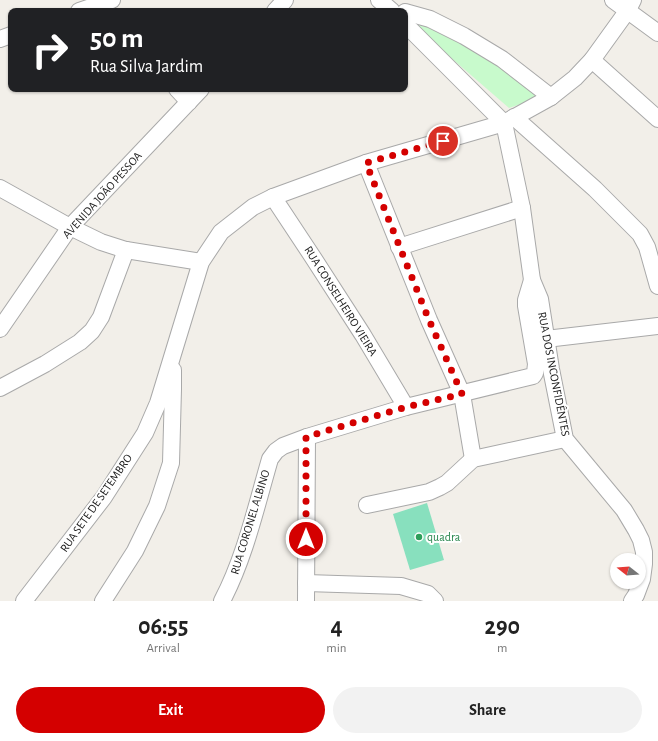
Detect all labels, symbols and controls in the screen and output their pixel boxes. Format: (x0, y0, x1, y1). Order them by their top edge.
icon: right (24, 24, 76, 76)
text: 50 m (90, 25, 144, 53)
text: Rua Silva Jardim (90, 58, 203, 76)
pin (426, 124, 460, 158)
icon: arrive (432, 130, 454, 152)
street label: AVENIDA JOÃO PESSOA (59, 148, 144, 241)
street label: RUA CONSELHEIRO VIEIRA (302, 244, 380, 358)
street label: RUA DOS INCONFIDÊNTES (536, 311, 573, 437)
street label: RUA SETE DE SETEMBRO (58, 452, 135, 554)
street label: RUA CORONEL ALBINO (228, 468, 272, 576)
position arrow (285, 518, 327, 560)
place label: quadra (427, 531, 461, 543)
marker: quadra (414, 532, 424, 542)
north arrow (610, 553, 646, 589)
map controls (610, 553, 646, 589)
text: 06:55 (138, 615, 188, 639)
text: 4 (330, 615, 343, 639)
text: 290 (485, 615, 520, 639)
text: Arrival (146, 642, 180, 655)
text: min (326, 642, 347, 655)
text: m (497, 642, 508, 655)
button: Exit (16, 687, 325, 733)
button: Share (333, 687, 642, 733)

